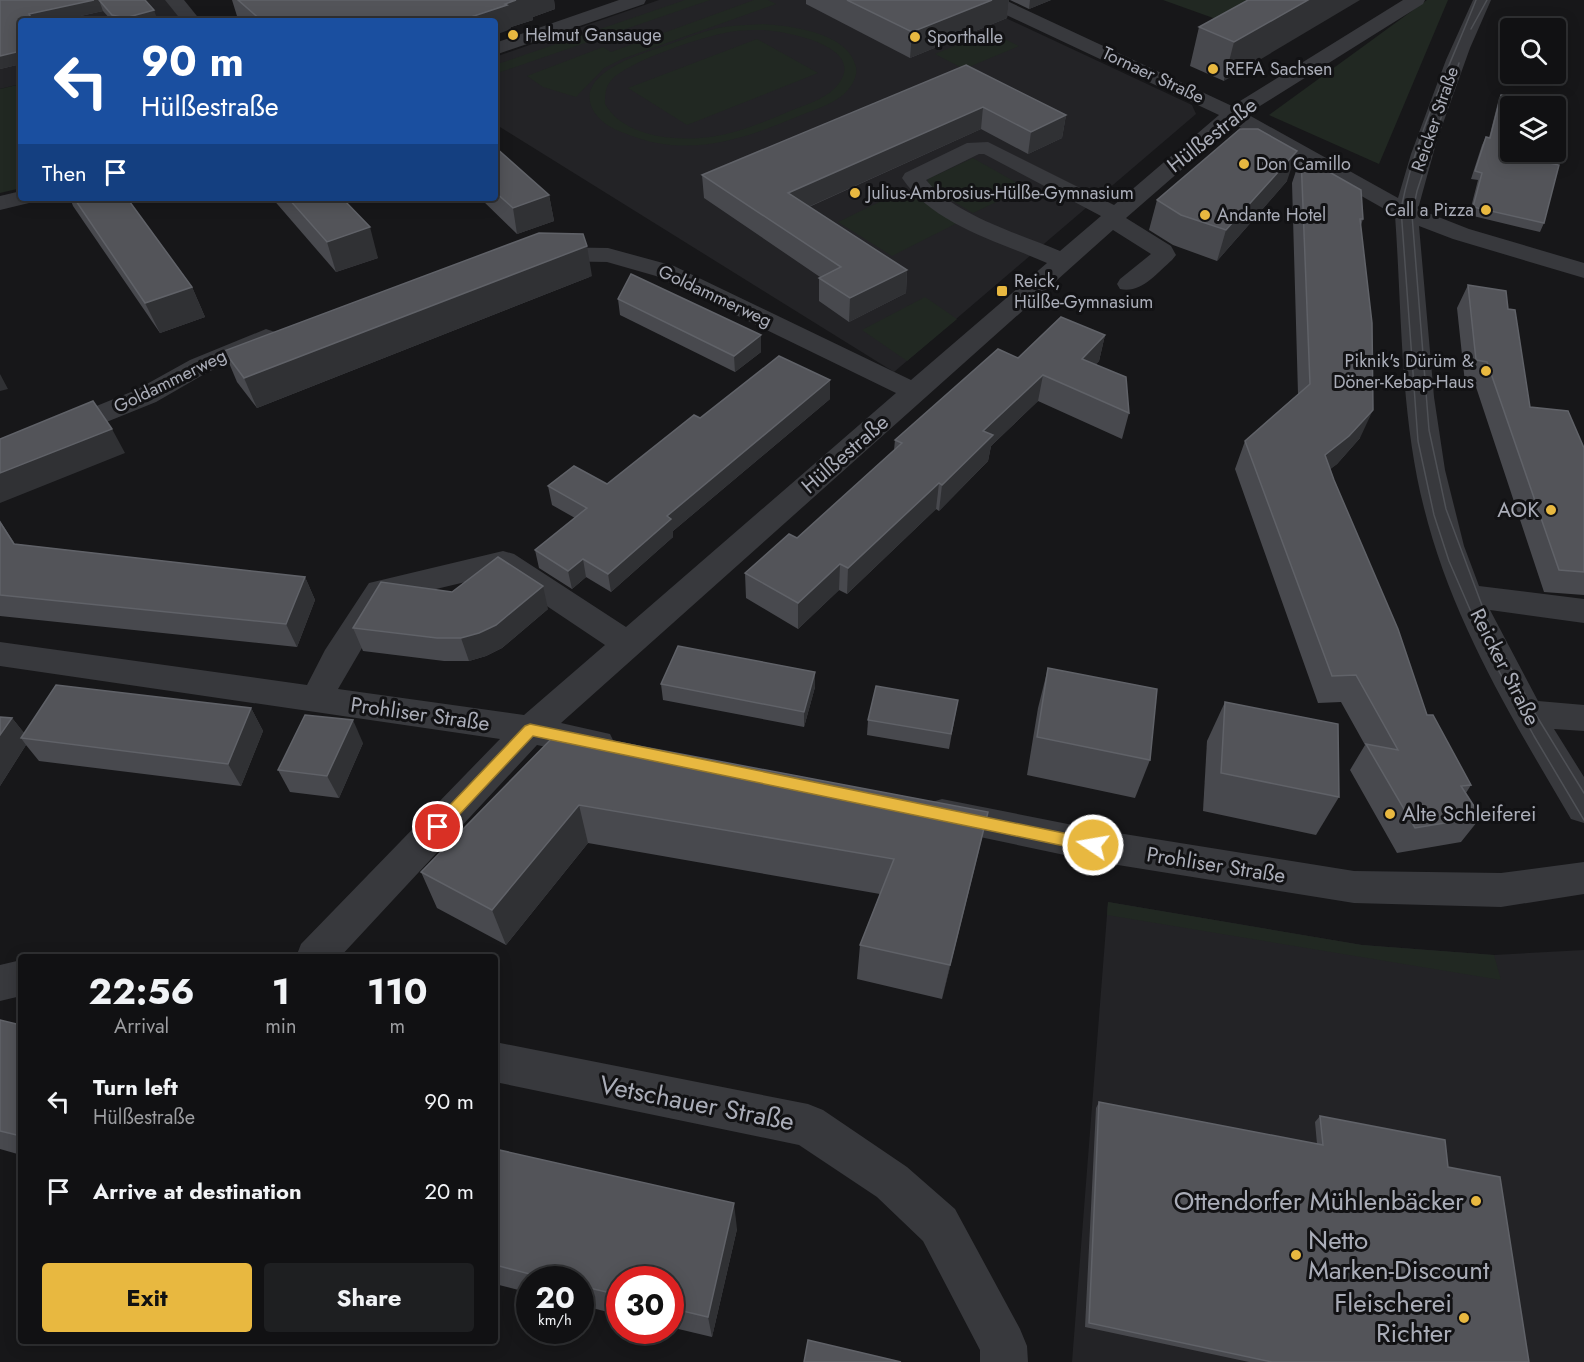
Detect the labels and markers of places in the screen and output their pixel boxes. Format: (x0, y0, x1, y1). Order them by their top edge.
place label: Helmut Gansauge (525, 22, 661, 48)
place label: Sporthalle (927, 24, 1003, 50)
marker: Helmut Gansauge (506, 28, 520, 42)
marker: Sporthalle (908, 30, 922, 44)
place label: REFA Sachsen (1225, 56, 1333, 82)
marker: REFA Sachsen (1206, 62, 1220, 76)
place label: Don Camillo (1256, 151, 1351, 177)
marker: Don Camillo (1237, 157, 1251, 171)
place label: Julius-Ambrosius-Hülße-Gymnasium (865, 180, 1134, 206)
marker: Julius-Ambrosius-Hülße-Gymnasium (848, 186, 862, 200)
place label: Call a Pizza (1385, 197, 1474, 223)
place label: Andante Hotel (1217, 202, 1326, 228)
marker: Call a Pizza (1479, 203, 1493, 217)
marker: Andante Hotel (1198, 208, 1212, 222)
place label: Reick, Hülße-Gymnasium (1014, 268, 1153, 315)
marker: Reick, Hülße-Gymnasium (995, 284, 1009, 298)
place label: Piknik's Dürüm & Döner-Kebap-Haus (1333, 348, 1474, 395)
marker: Piknik's Dürüm & Döner-Kebap-Haus (1479, 364, 1493, 378)
place label: AOK (1497, 495, 1539, 525)
marker: AOK (1544, 503, 1558, 517)
place label: Alte Schleiferei (1402, 799, 1537, 829)
pin (412, 801, 463, 852)
marker: Alte Schleiferei (1383, 807, 1397, 821)
place label: Ottendorfer Mühlenbäcker (1174, 1182, 1464, 1220)
marker: Ottendorfer Mühlenbäcker (1469, 1194, 1483, 1208)
place label: Netto Marken-Discount (1308, 1221, 1490, 1289)
marker: Netto Marken-Discount (1289, 1248, 1303, 1262)
place label: Fleischerei Richter (1334, 1284, 1452, 1352)
marker: Fleischerei Richter (1457, 1311, 1471, 1325)

